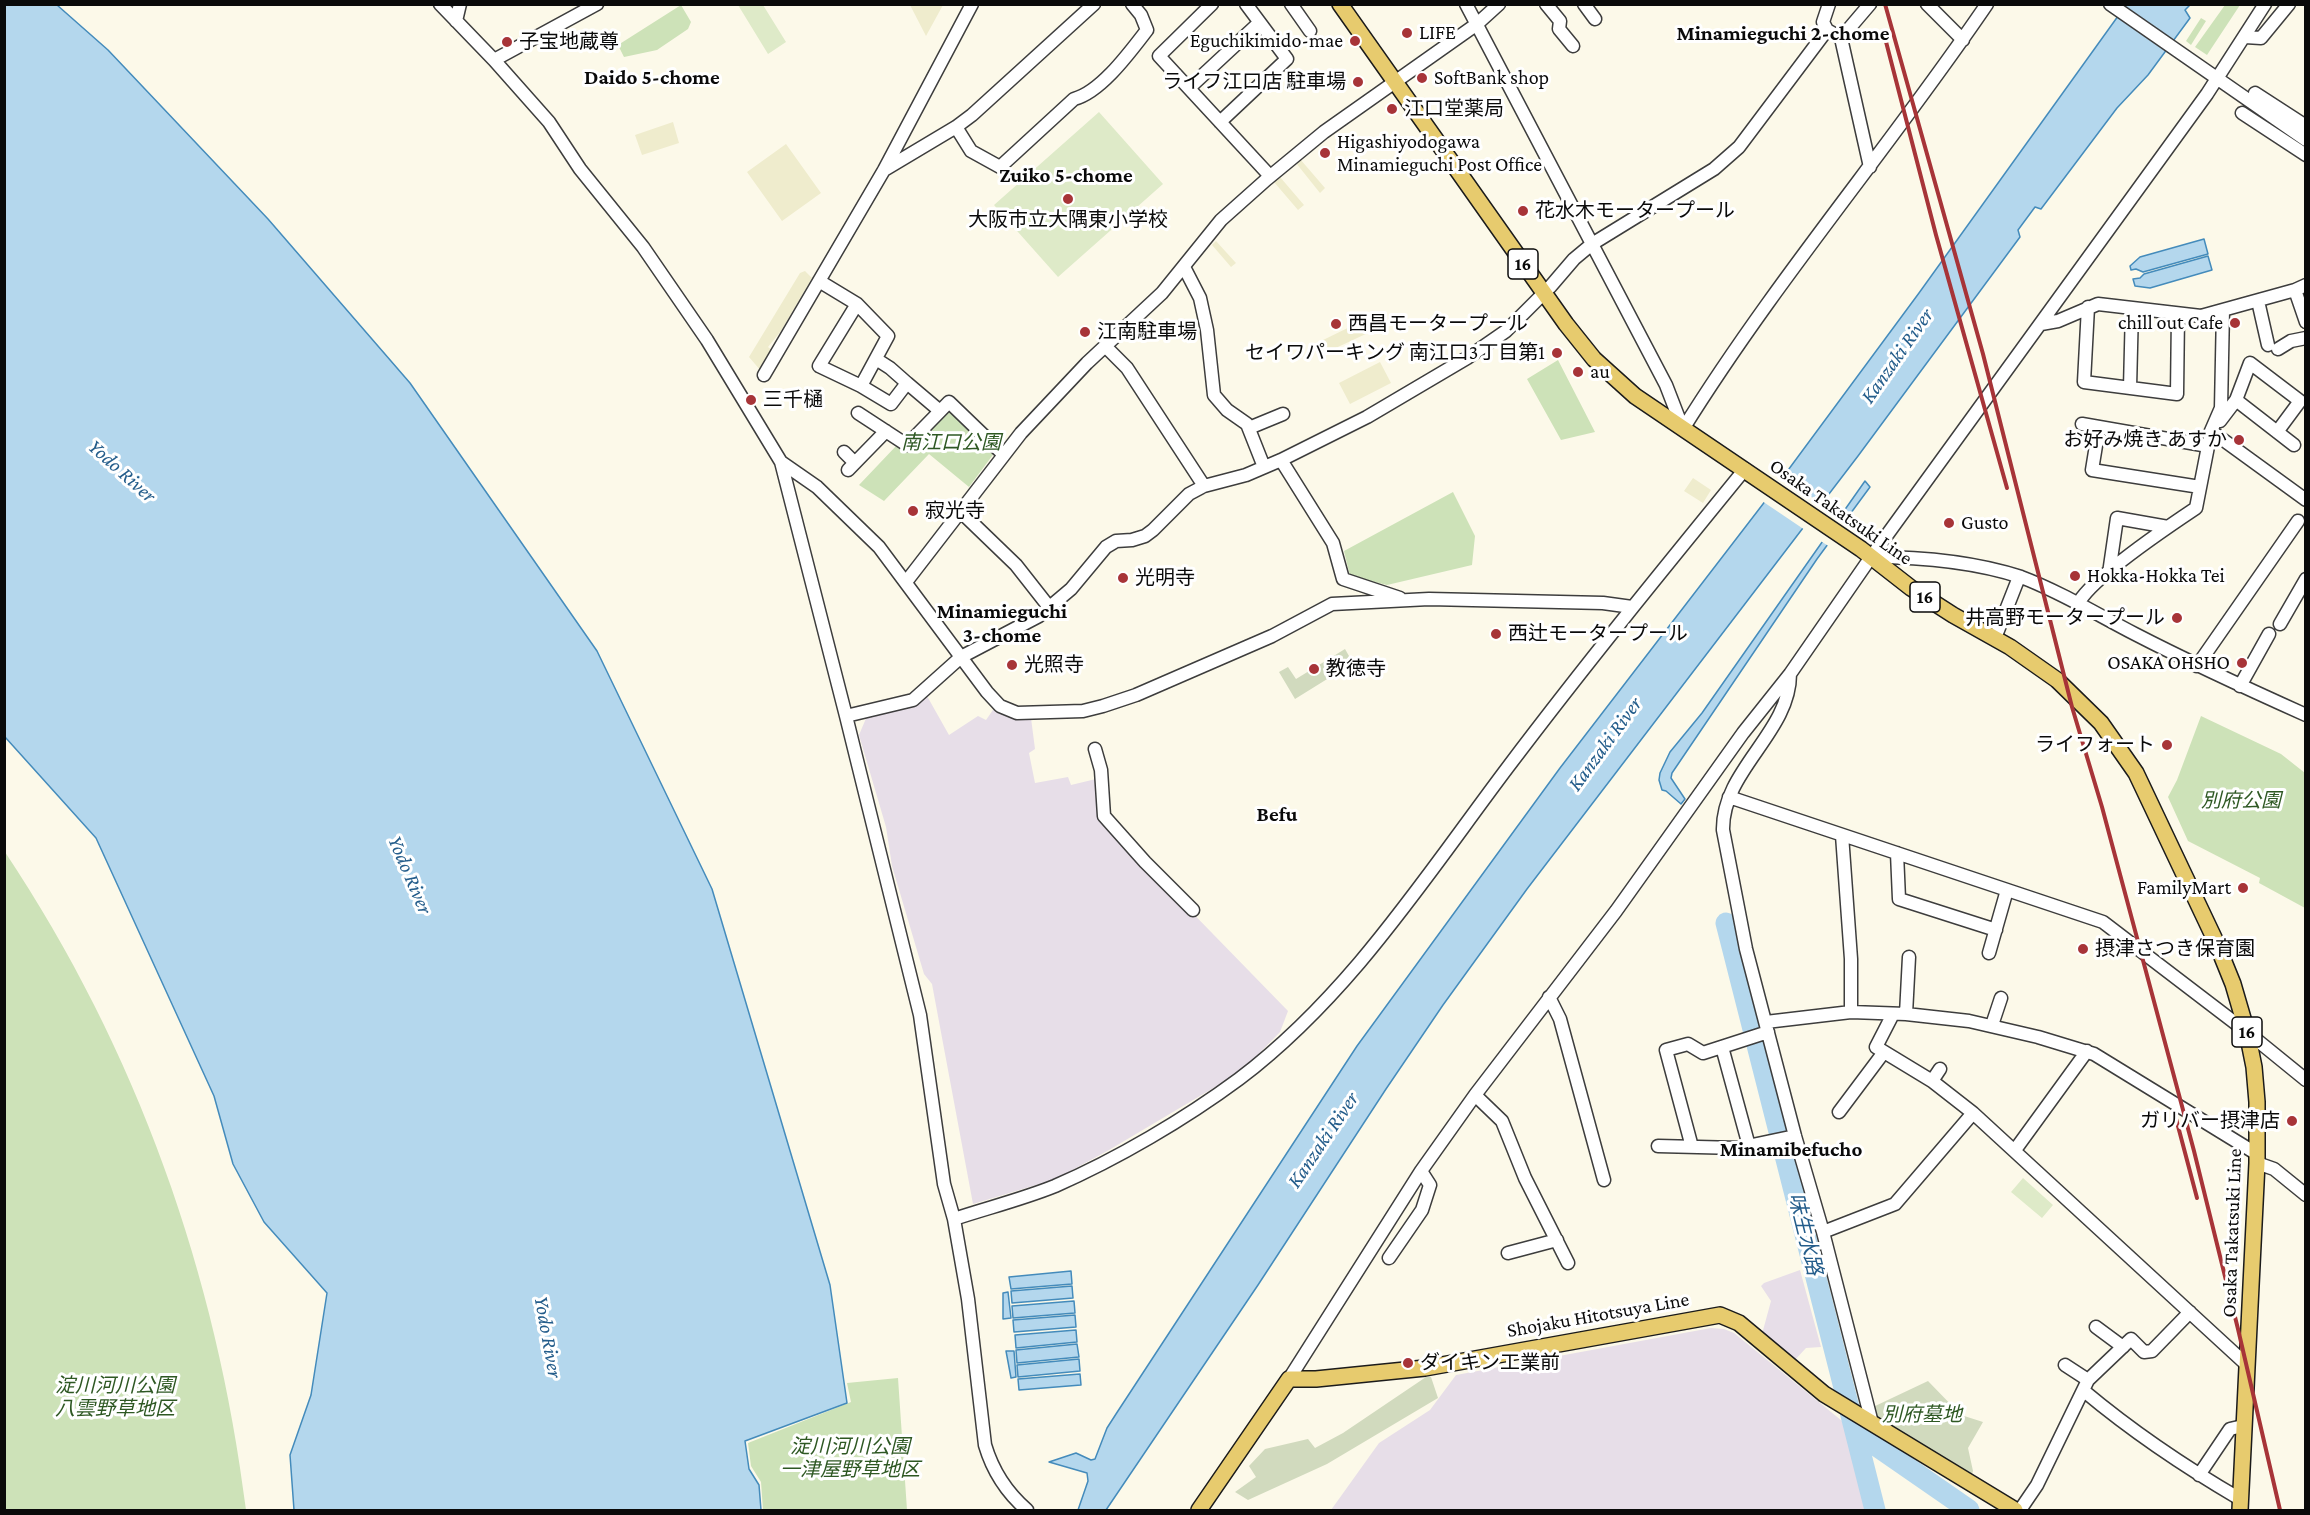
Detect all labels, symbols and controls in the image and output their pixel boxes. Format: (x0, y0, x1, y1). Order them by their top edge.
place label: LIFE (1419, 21, 1456, 45)
district label: Minamieguchi 2-chome (1676, 21, 1890, 47)
marker: LIFE (1400, 26, 1414, 40)
place label: Eguchikimido-mae (1190, 29, 1343, 53)
place label: 子宝地蔵尊 (519, 30, 619, 54)
marker: Eguchikimido-mae (1348, 34, 1362, 48)
marker: 子宝地蔵尊 (500, 35, 514, 49)
district label: Daido 5-chome (584, 65, 720, 91)
place label: SoftBank shop (1434, 66, 1549, 90)
place label: ライフ江口店 駐車場 (1162, 70, 1346, 94)
marker: SoftBank shop (1415, 71, 1429, 85)
marker: ライフ江口店 駐車場 (1351, 75, 1365, 89)
place label: 江口堂薬局 (1404, 97, 1504, 121)
marker: 江口堂薬局 (1385, 102, 1399, 116)
place label: Higashiyodogawa Minamieguchi Post Office (1337, 130, 1542, 177)
marker: Higashiyodogawa Minamieguchi Post Office (1318, 146, 1332, 160)
district label: Zuiko 5-chome (999, 163, 1133, 189)
marker: 大阪市立大隅東小学校 (1061, 192, 1075, 206)
place label: 花水木モータープール (1535, 199, 1735, 223)
marker: 花水木モータープール (1516, 204, 1530, 218)
place label: 大阪市立大隅東小学校 (968, 208, 1168, 232)
road number: 16 (1508, 249, 1538, 279)
water label: Kanzaki River (1855, 304, 1939, 408)
place label: chill out Cafe (2118, 311, 2223, 335)
place label: 西昌モータープール (1348, 312, 1528, 336)
marker: chill out Cafe (2228, 316, 2242, 330)
marker: 西昌モータープール (1329, 317, 1343, 331)
place label: 江南駐車場 (1097, 320, 1197, 344)
marker: 江南駐車場 (1078, 325, 1092, 339)
place label: セイワパーキング 南江口3丁目第1 (1245, 341, 1545, 365)
marker: セイワパーキング 南江口3丁目第1 (1550, 346, 1564, 360)
place label: au (1590, 360, 1610, 384)
marker: au (1571, 365, 1585, 379)
place label: 三千樋 (763, 388, 823, 412)
marker: 三千樋 (744, 393, 758, 407)
place label: お好み焼き あすか (2063, 428, 2227, 452)
park label: 南江口公園 (901, 431, 1001, 455)
marker: お好み焼き あすか (2232, 433, 2246, 447)
water label: Yodo River (83, 434, 161, 508)
street label: Osaka Takatsuki Line (1765, 454, 1917, 570)
place label: 寂光寺 (925, 499, 985, 523)
marker: 寂光寺 (906, 504, 920, 518)
place label: Gusto (1961, 511, 2009, 535)
marker: Gusto (1942, 516, 1956, 530)
place label: Hokka-Hokka Tei (2087, 564, 2225, 588)
place label: 光明寺 (1135, 566, 1195, 590)
marker: Hokka-Hokka Tei (2068, 569, 2082, 583)
marker: 光明寺 (1116, 571, 1130, 585)
road number: 16 (1910, 582, 1940, 612)
district label: Minamieguchi 3-chome (937, 599, 1067, 649)
place label: 井高野モータープール (1965, 606, 2165, 630)
marker: 井高野モータープール (2170, 611, 2184, 625)
place label: 西辻モータープール (1508, 622, 1688, 646)
marker: 西辻モータープール (1489, 627, 1503, 641)
place label: OSAKA OHSHO (2107, 651, 2230, 675)
place label: 光照寺 (1024, 653, 1084, 677)
marker: OSAKA OHSHO (2235, 656, 2249, 670)
place label: 教徳寺 (1326, 657, 1386, 681)
marker: 光照寺 (1005, 658, 1019, 672)
marker: 教徳寺 (1307, 662, 1321, 676)
water label: Kanzaki River (1562, 692, 1648, 796)
place label: ライフォート (2035, 733, 2155, 757)
marker: ライフォート (2160, 738, 2174, 752)
park label: 別府公園 (2201, 789, 2281, 813)
district label: Befu (1257, 802, 1297, 828)
water label: Yodo River (382, 832, 438, 918)
place label: FamilyMart (2137, 876, 2231, 900)
marker: FamilyMart (2236, 881, 2250, 895)
place label: 摂津さつき保育園 (2095, 937, 2255, 961)
marker: 摂津さつき保育園 (2076, 942, 2090, 956)
road number: 16 (2232, 1017, 2262, 1047)
water label: Kanzaki River (1282, 1087, 1364, 1193)
place label: ガリバー摂津店 (2140, 1109, 2280, 1133)
marker: ガリバー摂津店 (2285, 1114, 2299, 1128)
district label: Minamibefucho (1720, 1137, 1862, 1163)
street label: Osaka Takatsuki Line (2217, 1148, 2247, 1318)
water label: 味生水路 (1783, 1190, 1827, 1278)
street label: Shojaku Hitotsuya Line (1505, 1287, 1691, 1343)
water label: Yodo River (528, 1294, 568, 1380)
place label: ダイキン工業前 (1420, 1351, 1560, 1375)
marker: ダイキン工業前 (1401, 1356, 1415, 1370)
park label: 淀川河川公園 八雲野草地区 (55, 1374, 175, 1421)
park label: 別府墓地 (1882, 1403, 1962, 1427)
park label: 淀川河川公園 一津屋野草地区 (780, 1435, 920, 1482)

